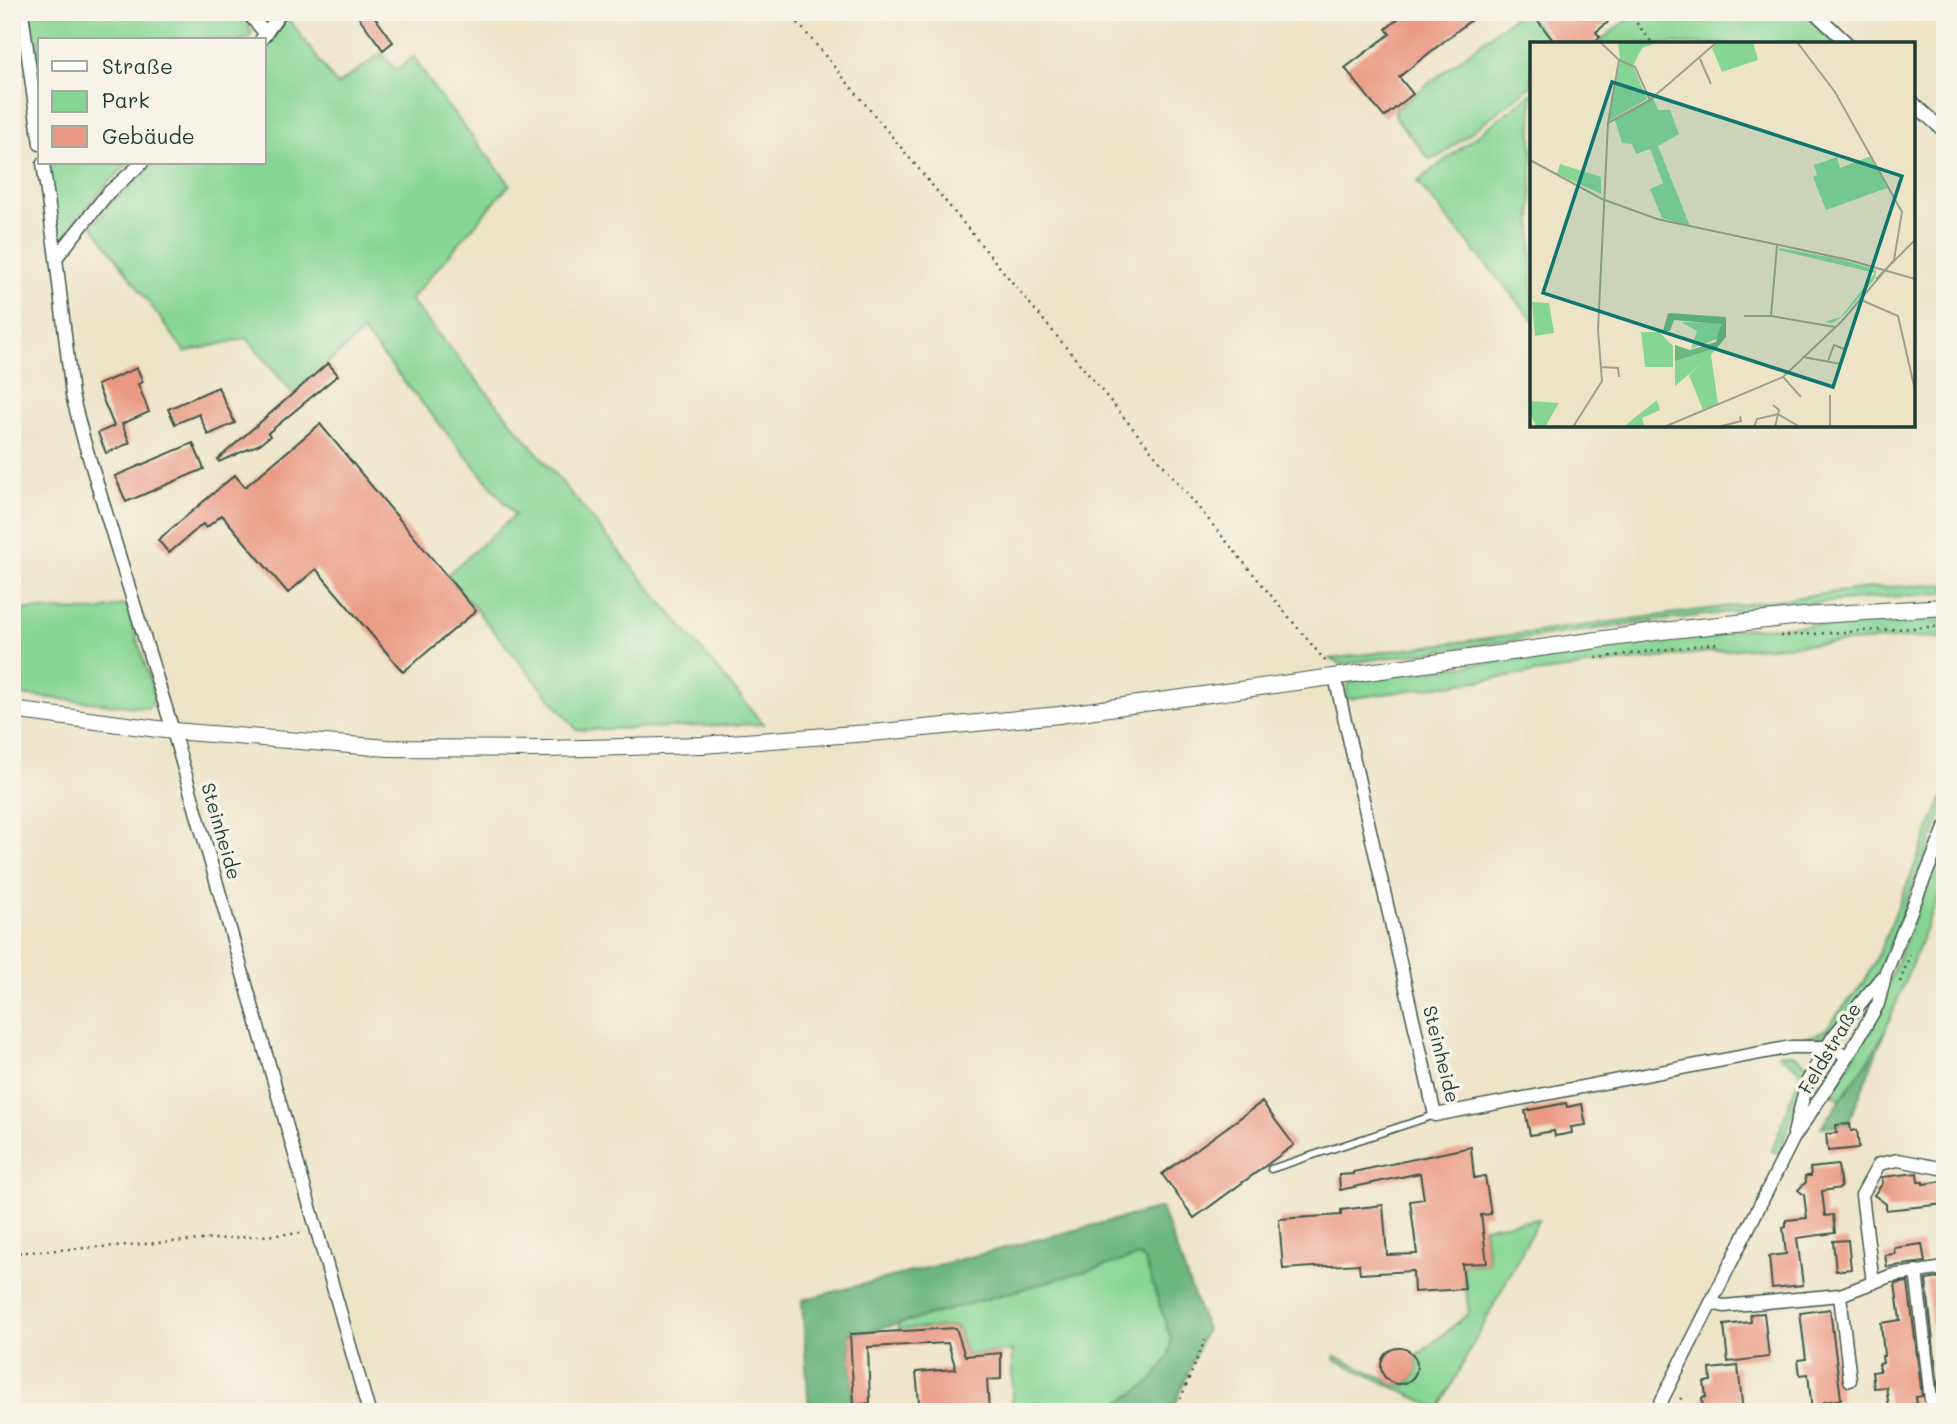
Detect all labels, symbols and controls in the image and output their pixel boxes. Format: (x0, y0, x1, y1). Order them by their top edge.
legend (38, 38, 266, 164)
inset map (1530, 42, 1915, 427)
text: Straße (102, 52, 173, 79)
text: Park (102, 86, 150, 113)
text: Gebäude (102, 122, 195, 149)
street label: Steinheide (196, 780, 248, 882)
street label: Feldstraße (1792, 998, 1866, 1098)
street label: Steinheide (1418, 1003, 1466, 1105)

